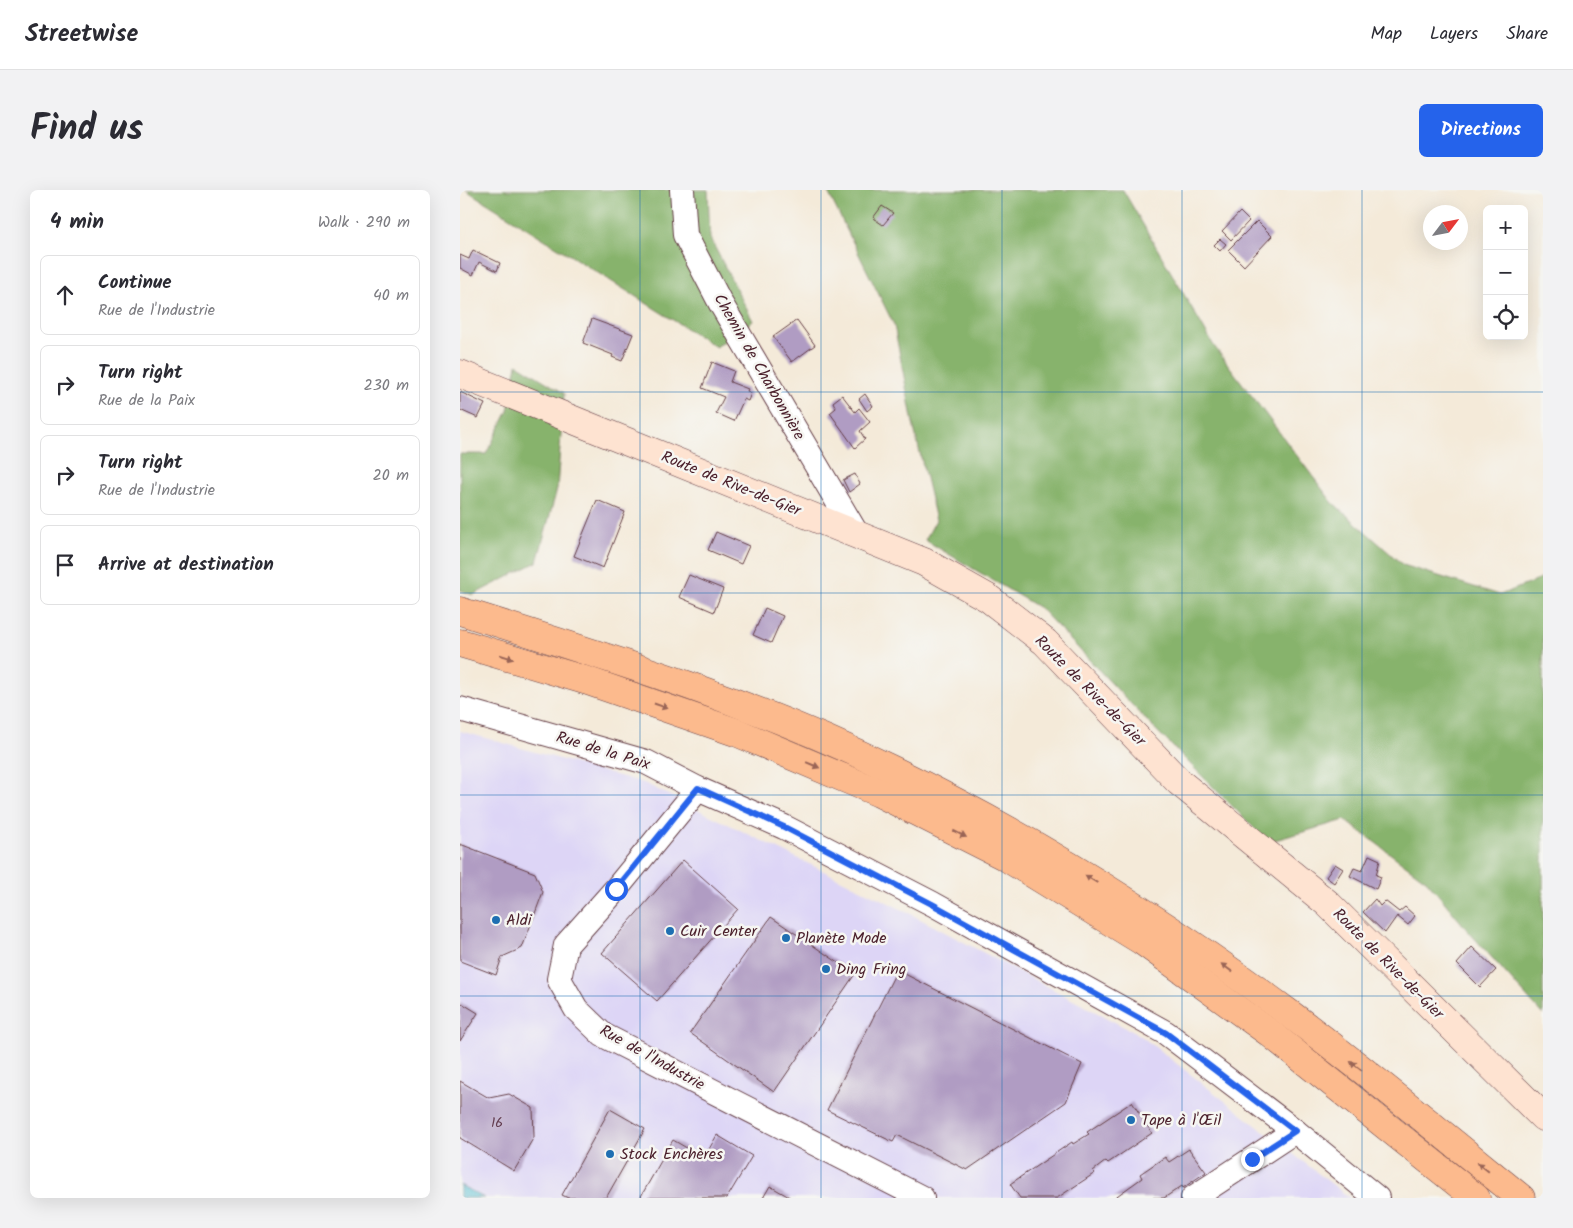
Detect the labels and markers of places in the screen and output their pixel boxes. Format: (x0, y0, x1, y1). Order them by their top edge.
place label: Aldi (506, 908, 533, 933)
marker: Aldi (490, 914, 502, 926)
place label: Cuir Center (680, 919, 759, 944)
marker: Cuir Center (664, 925, 676, 937)
place label: Planète Mode (796, 926, 887, 951)
marker: Planète Mode (780, 932, 792, 944)
place label: Ding Fring (836, 957, 906, 982)
marker: Ding Fring (820, 963, 832, 975)
place label: Tape à l'Œil (1141, 1108, 1221, 1133)
marker: Tape à l'Œil (1125, 1114, 1137, 1126)
place label: Stock Enchères (620, 1142, 723, 1167)
marker: Stock Enchères (604, 1148, 616, 1160)

